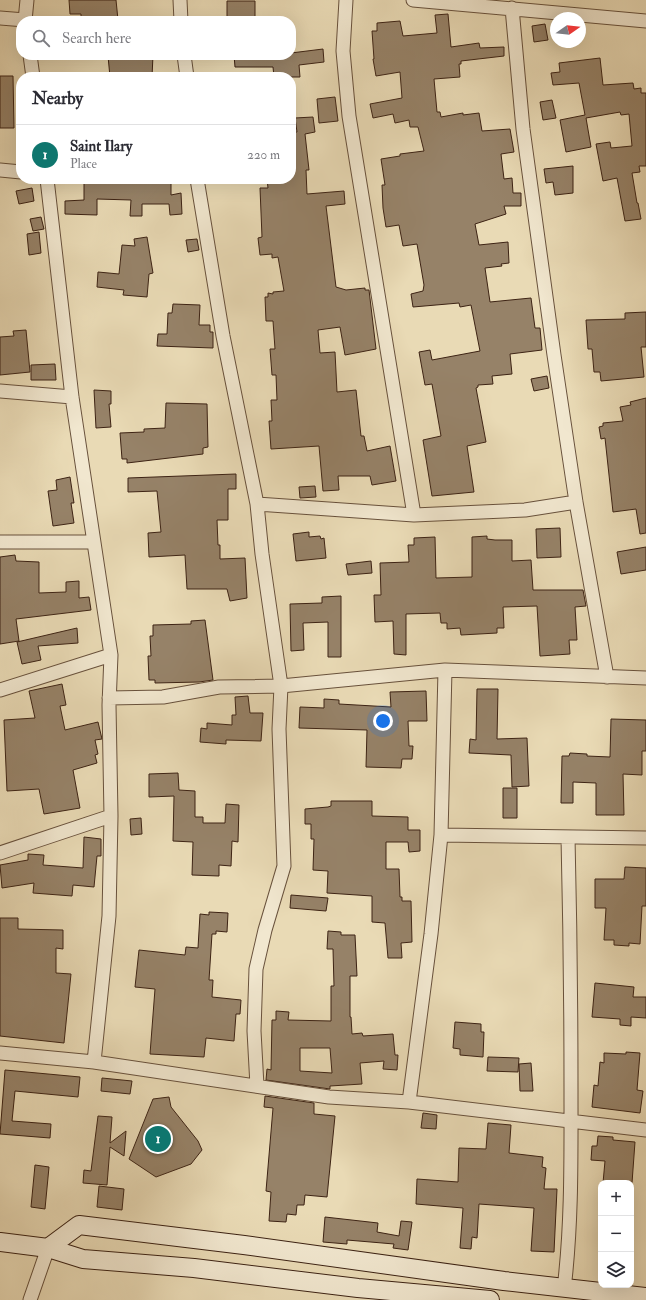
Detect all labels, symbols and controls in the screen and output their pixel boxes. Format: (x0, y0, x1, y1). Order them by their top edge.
north arrow (550, 12, 586, 48)
search box (16, 16, 296, 60)
icon: search (30, 27, 52, 49)
text: Search here (62, 29, 131, 48)
text: Nearby (32, 88, 83, 109)
text: Saint Ilary (70, 137, 132, 156)
text: 1 (43, 147, 47, 163)
text: 220 m (247, 147, 280, 163)
text: Place (70, 156, 97, 172)
your location (373, 711, 393, 731)
pin: 1 (145, 1124, 171, 1154)
map controls (598, 1180, 634, 1288)
button: + (598, 1180, 634, 1216)
button: − (598, 1216, 634, 1252)
button: layers (598, 1252, 634, 1288)

